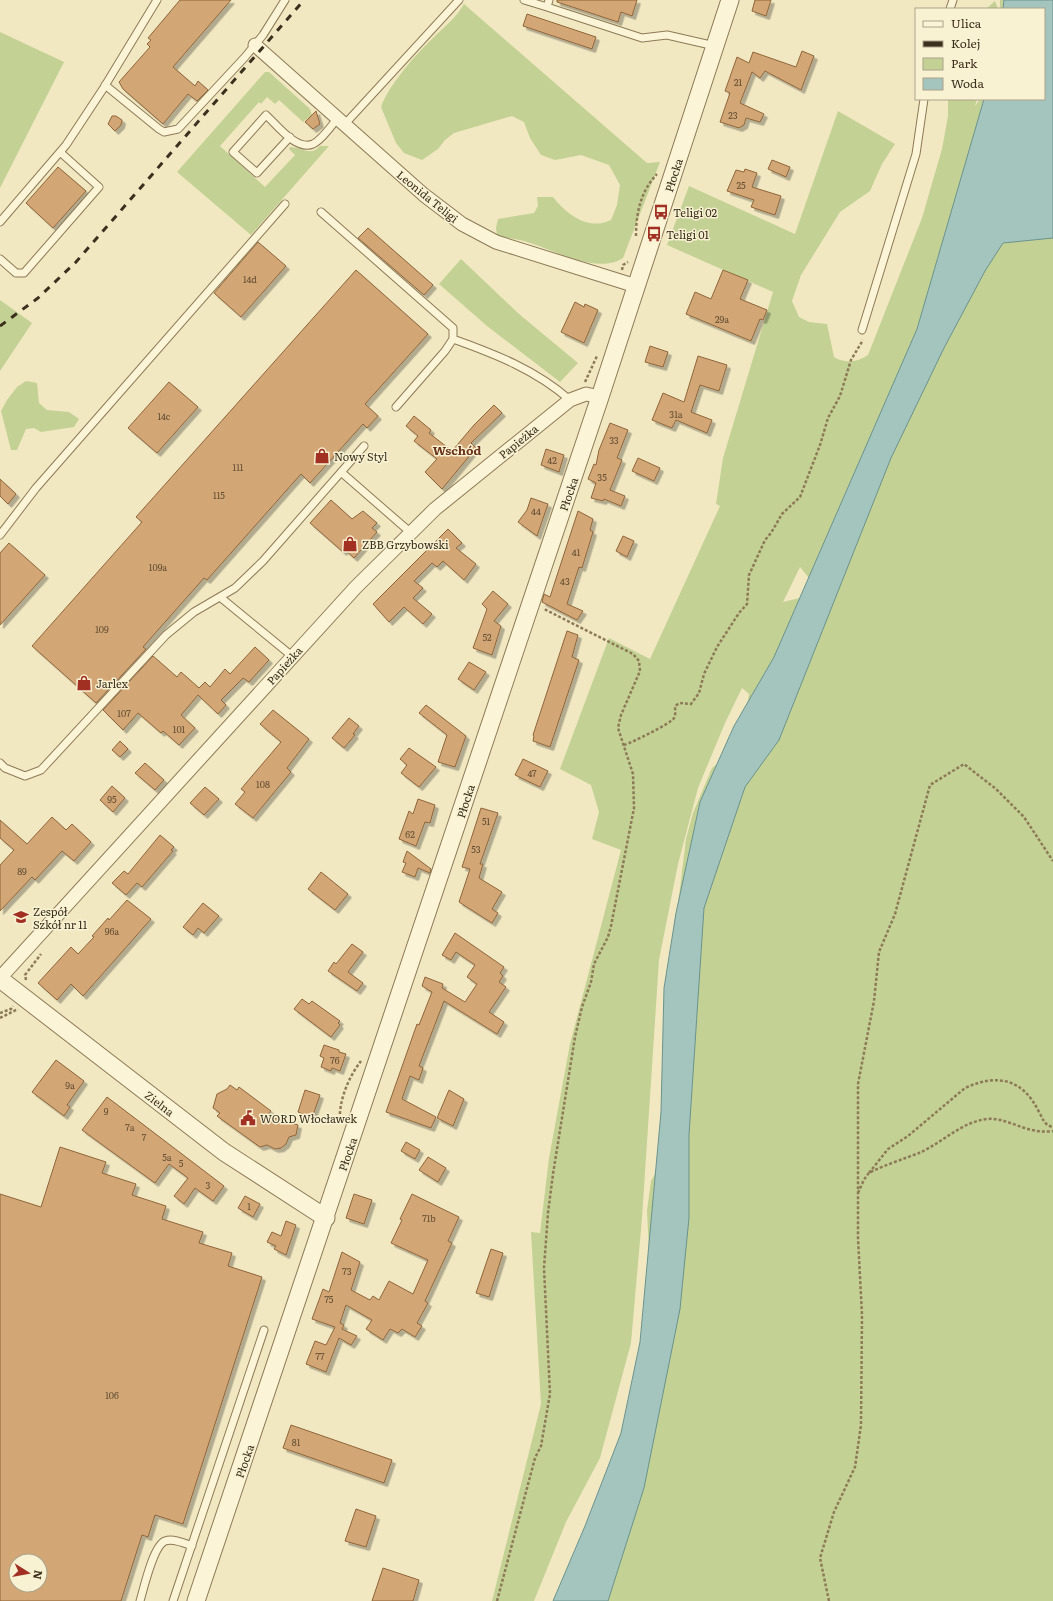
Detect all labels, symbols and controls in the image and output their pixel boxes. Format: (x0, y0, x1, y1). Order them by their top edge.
legend (915, 8, 1045, 100)
text: Ulica (951, 14, 982, 32)
text: Kolej (951, 34, 981, 52)
text: Park (951, 54, 978, 72)
text: Woda (951, 74, 984, 92)
house number: 21 (734, 75, 742, 89)
house number: 23 (728, 108, 738, 122)
street label: Płocka (660, 156, 686, 194)
street label: Leonida Teligi (394, 166, 462, 226)
house number: 25 (736, 178, 746, 192)
bus stop icon: Teligi 02 (652, 203, 670, 221)
place label: Teligi 02 (673, 204, 717, 220)
bus stop icon: Teligi 01 (645, 225, 663, 243)
place label: Teligi 01 (666, 226, 710, 242)
house number: 14d (243, 272, 257, 286)
house number: 29a (715, 312, 729, 326)
house number: 31a (669, 407, 683, 421)
house number: 14c (158, 409, 171, 423)
street label: Papieżka (495, 420, 541, 462)
house number: 33 (609, 433, 619, 447)
district label: Wschód (433, 441, 481, 459)
shop icon: Nowy Styl (313, 447, 331, 465)
place label: Nowy Styl (334, 448, 388, 464)
house number: 42 (547, 453, 557, 467)
house number: 111 (233, 460, 244, 474)
house number: 35 (597, 470, 607, 484)
street label: Płocka (555, 475, 581, 513)
house number: 115 (213, 488, 225, 502)
house number: 44 (531, 504, 541, 518)
shop icon: ZBB Grzybowski (341, 535, 359, 553)
place label: ZBB Grzybowski (362, 536, 449, 552)
house number: 41 (572, 545, 581, 559)
house number: 109a (149, 560, 167, 574)
house number: 43 (560, 574, 570, 588)
house number: 109 (95, 622, 109, 636)
house number: 52 (482, 630, 492, 644)
street label: Papieżka (262, 642, 306, 688)
shop icon: Jarlex (75, 674, 93, 692)
place label: Jarlex (96, 675, 129, 691)
house number: 107 (117, 706, 131, 720)
house number: 101 (173, 722, 186, 736)
house number: 47 (527, 766, 537, 780)
house number: 108 (256, 777, 270, 791)
street label: Płocka (452, 782, 478, 820)
house number: 95 (107, 792, 117, 806)
house number: 51 (482, 814, 490, 828)
house number: 62 (405, 827, 415, 841)
house number: 53 (471, 842, 481, 856)
house number: 89 (17, 864, 27, 878)
place label: Zespół Szkół nr 11 (33, 903, 88, 932)
school or university icon: Zespół Szkół nr 11 (12, 908, 30, 926)
house number: 96a (105, 924, 119, 938)
house number: 76 (330, 1053, 340, 1067)
house number: 9a (65, 1078, 75, 1092)
street label: Zielna (142, 1086, 178, 1120)
house number: 9 (104, 1104, 109, 1118)
public building icon: WORD Włocławek (239, 1109, 257, 1127)
place label: WORD Włocławek (260, 1110, 357, 1126)
house number: 7a (125, 1120, 135, 1134)
house number: 7 (142, 1130, 147, 1144)
street label: Płocka (334, 1135, 360, 1173)
house number: 5a (162, 1150, 172, 1164)
house number: 5 (179, 1156, 184, 1170)
house number: 3 (206, 1178, 211, 1192)
house number: 1 (247, 1199, 251, 1213)
house number: 71b (422, 1211, 436, 1225)
house number: 73 (342, 1264, 352, 1278)
house number: 75 (325, 1292, 334, 1306)
house number: 77 (315, 1349, 325, 1363)
house number: 106 (105, 1388, 119, 1402)
house number: 81 (292, 1435, 301, 1449)
street label: Płocka (231, 1442, 257, 1480)
north arrow (8, 1553, 48, 1593)
text: N (30, 1569, 48, 1581)

